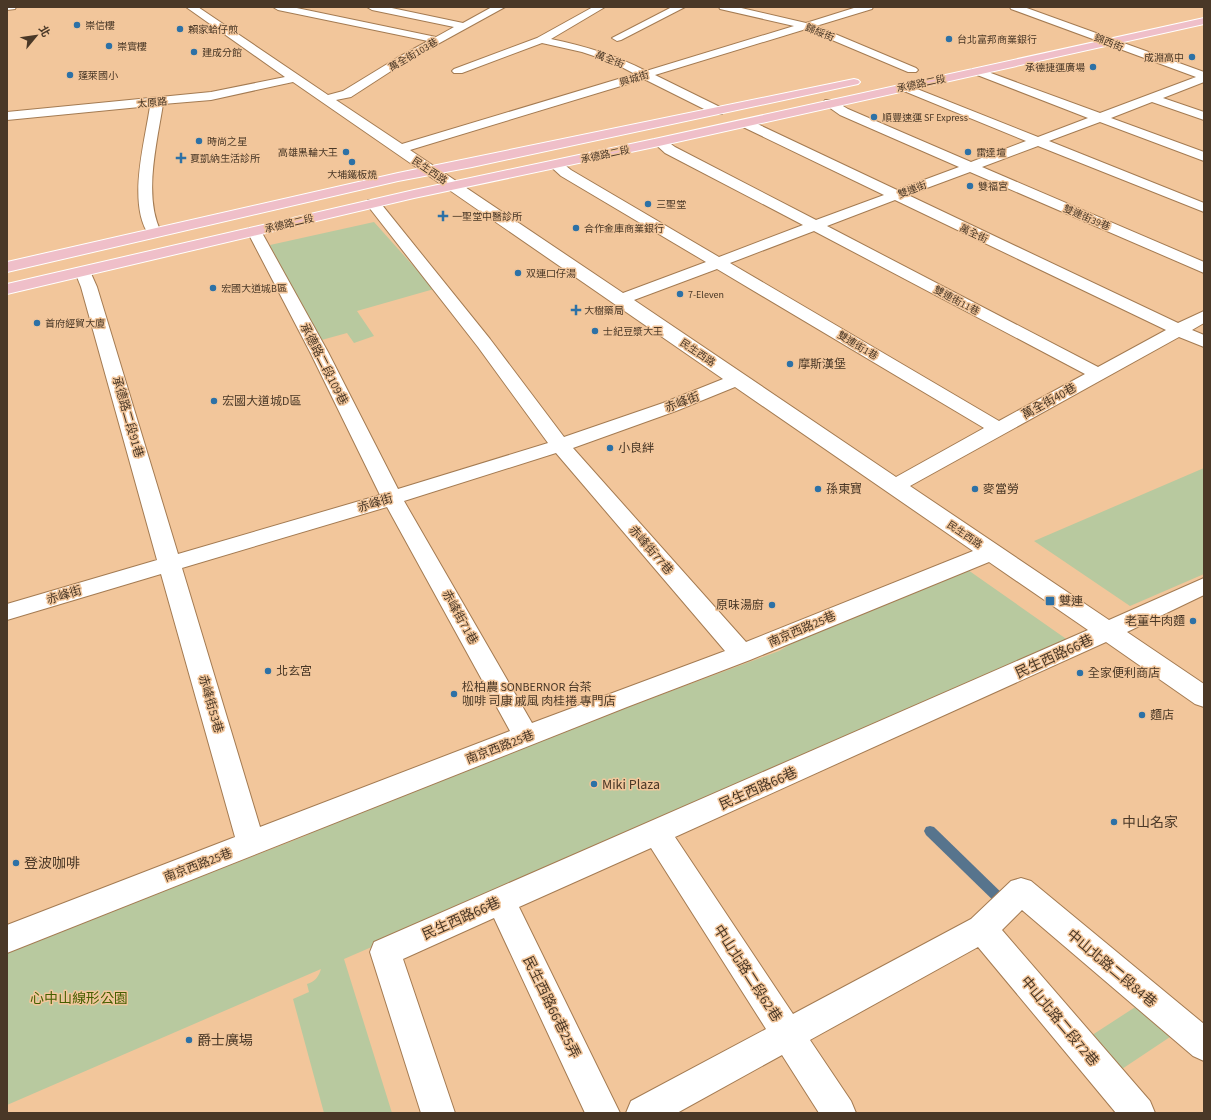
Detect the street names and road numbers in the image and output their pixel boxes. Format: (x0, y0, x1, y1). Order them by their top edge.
street label: 歸綏街 (803, 21, 836, 45)
street label: 錦西街 (1092, 31, 1125, 55)
street label: 萬全街103巷 (386, 35, 441, 75)
street label: 萬全街 (593, 48, 626, 72)
street label: 興城街 (618, 68, 651, 90)
street label: 承德路二段 (895, 72, 947, 96)
street label: 太原路 (136, 94, 168, 112)
street label: 承德路二段 (579, 143, 631, 167)
street label: 民生西路 (409, 154, 450, 188)
street label: 雙連街 (896, 178, 929, 202)
street label: 雙連街39巷 (1061, 202, 1112, 234)
street label: 承德路二段 (263, 212, 315, 236)
street label: 萬全街 (957, 221, 990, 247)
street label: 雙連街11巷 (931, 283, 982, 319)
street label: 承德路二段109巷 (296, 320, 352, 408)
street label: 雙連街1巷 (835, 328, 880, 363)
street label: 民生西路 (677, 336, 718, 370)
street label: 承德路二段91巷 (108, 374, 147, 460)
street label: 萬全街40巷 (1019, 379, 1080, 423)
street label: 赤峰街 (662, 388, 702, 417)
street label: 赤峰街 (355, 490, 395, 517)
street label: 民生西路 (944, 518, 985, 552)
street label: 赤峰街77巷 (625, 522, 677, 579)
street label: 赤峰街 (44, 582, 84, 609)
street label: 赤峰街71巷 (438, 587, 482, 648)
street label: 南京西路25巷 (766, 608, 839, 651)
street label: 民生西路66巷 (1012, 630, 1097, 684)
street label: 赤峰街53巷 (194, 673, 227, 735)
street label: 南京西路25巷 (464, 727, 537, 768)
street label: 民生西路66巷 (716, 763, 801, 815)
street label: 南京西路25巷 (162, 845, 235, 886)
street label: 民生西路66巷 (419, 893, 504, 945)
street label: 中山北路二段62巷 (708, 921, 786, 1026)
street label: 中山北路二段84巷 (1062, 925, 1161, 1012)
street label: 民生西路66巷25弄 (518, 953, 585, 1062)
street label: 中山北路二段72巷 (1016, 972, 1103, 1071)

